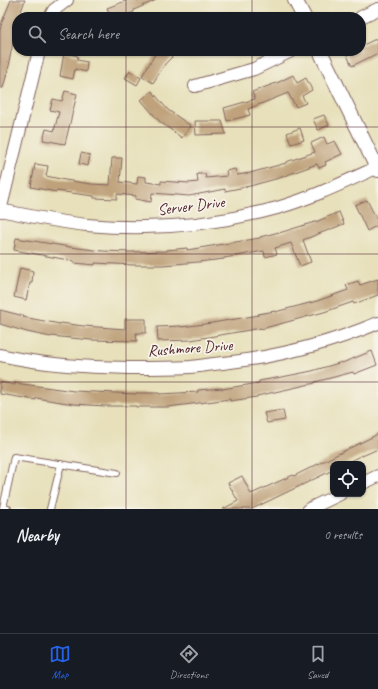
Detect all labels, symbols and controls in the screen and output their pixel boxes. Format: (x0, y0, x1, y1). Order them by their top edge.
search box (12, 12, 366, 56)
icon: search (26, 23, 48, 45)
text: Search here (58, 25, 119, 44)
street label: Server Drive (156, 192, 227, 220)
street label: Rushmore Drive (147, 335, 235, 361)
map controls (330, 461, 366, 497)
button: locate (330, 461, 366, 497)
text: Nearby (16, 525, 59, 546)
text: 0 results (324, 527, 362, 543)
tab: Map (49, 643, 71, 681)
tab: Directions (170, 643, 208, 681)
tab: Saved (307, 643, 329, 681)

